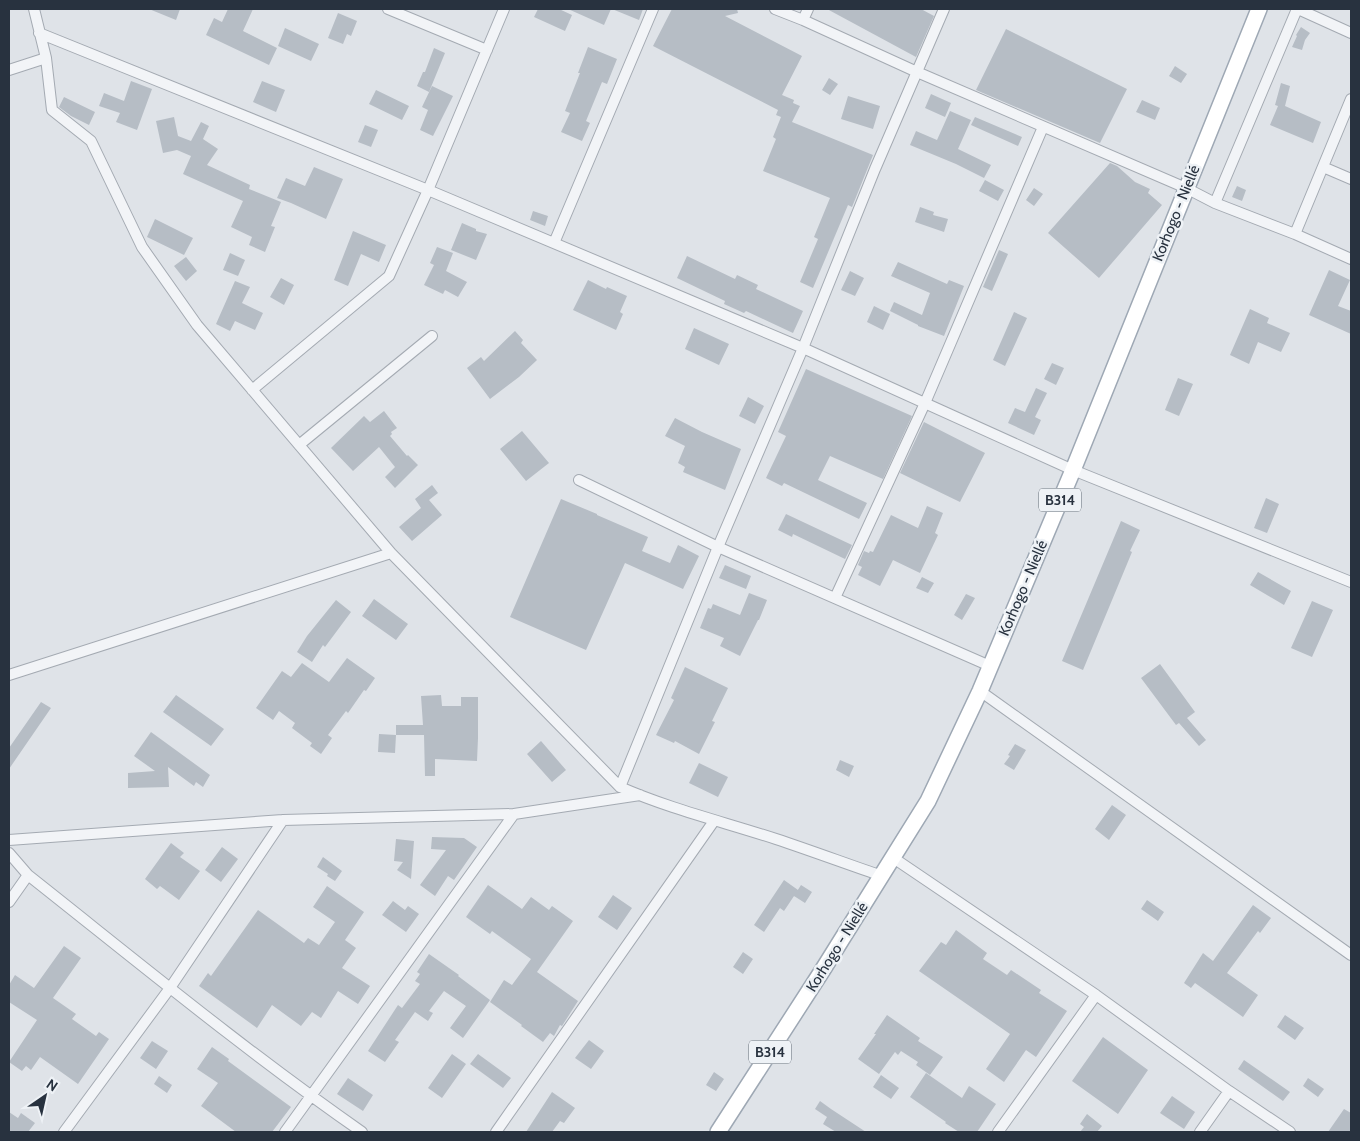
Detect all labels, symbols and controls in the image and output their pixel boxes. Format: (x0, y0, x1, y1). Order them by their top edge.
street label: Korhogo - Niellé (1149, 162, 1204, 264)
road number: B314 (1039, 488, 1081, 512)
street label: Korhogo - Niellé (995, 537, 1051, 639)
street label: Korhogo - Niellé (802, 899, 872, 995)
road number: B314 (749, 1040, 791, 1064)
north arrow (20, 1071, 70, 1121)
text: N (43, 1075, 61, 1095)

